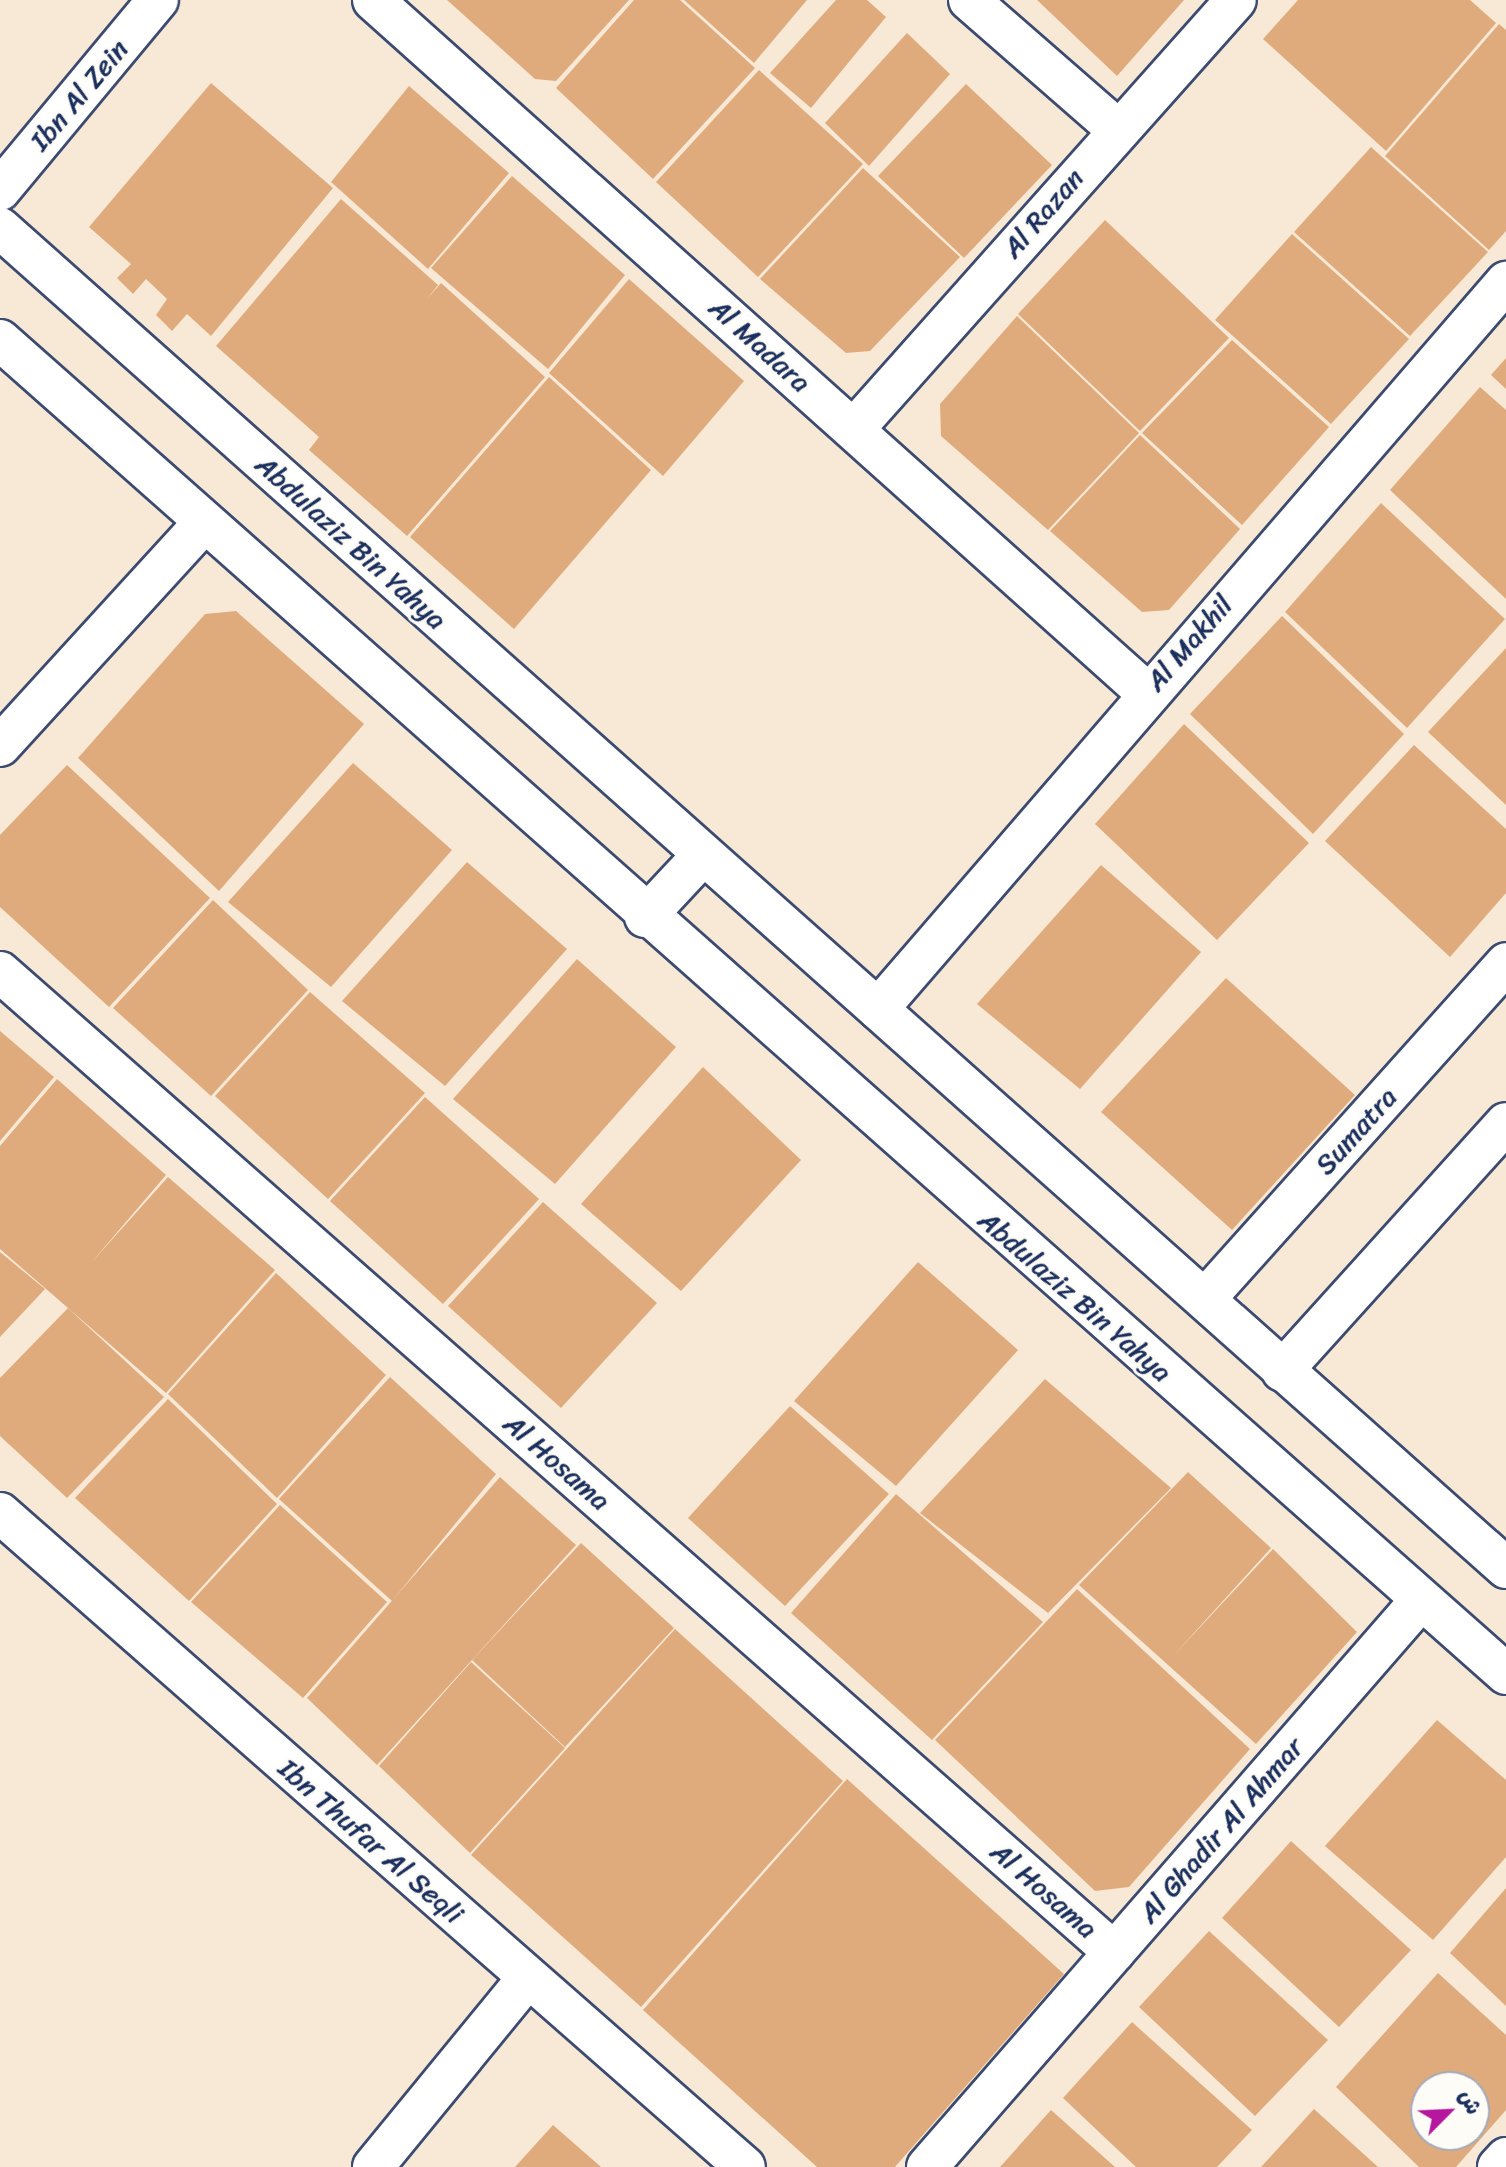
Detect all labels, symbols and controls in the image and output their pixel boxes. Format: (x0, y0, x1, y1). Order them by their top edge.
street label: Ibn Al Zein (23, 33, 135, 157)
street label: Al Razan (995, 162, 1091, 264)
street label: Al Madara (702, 291, 818, 399)
street label: Abdulaziz Bin Yahya (249, 448, 453, 636)
street label: Al Makhil (1138, 588, 1240, 698)
street label: Sumatra (1308, 1080, 1404, 1182)
street label: Abdulaziz Bin Yahya (972, 1203, 1178, 1389)
street label: Al Hosama (497, 1407, 617, 1517)
street label: Al Ghadir Al Ahmar (1131, 1730, 1311, 1930)
street label: Ibn Thufar Al Seqli (272, 1752, 470, 1930)
street label: Al Hosama (984, 1835, 1104, 1945)
north arrow (1410, 2071, 1490, 2151)
text: ش (1448, 2083, 1493, 2121)

